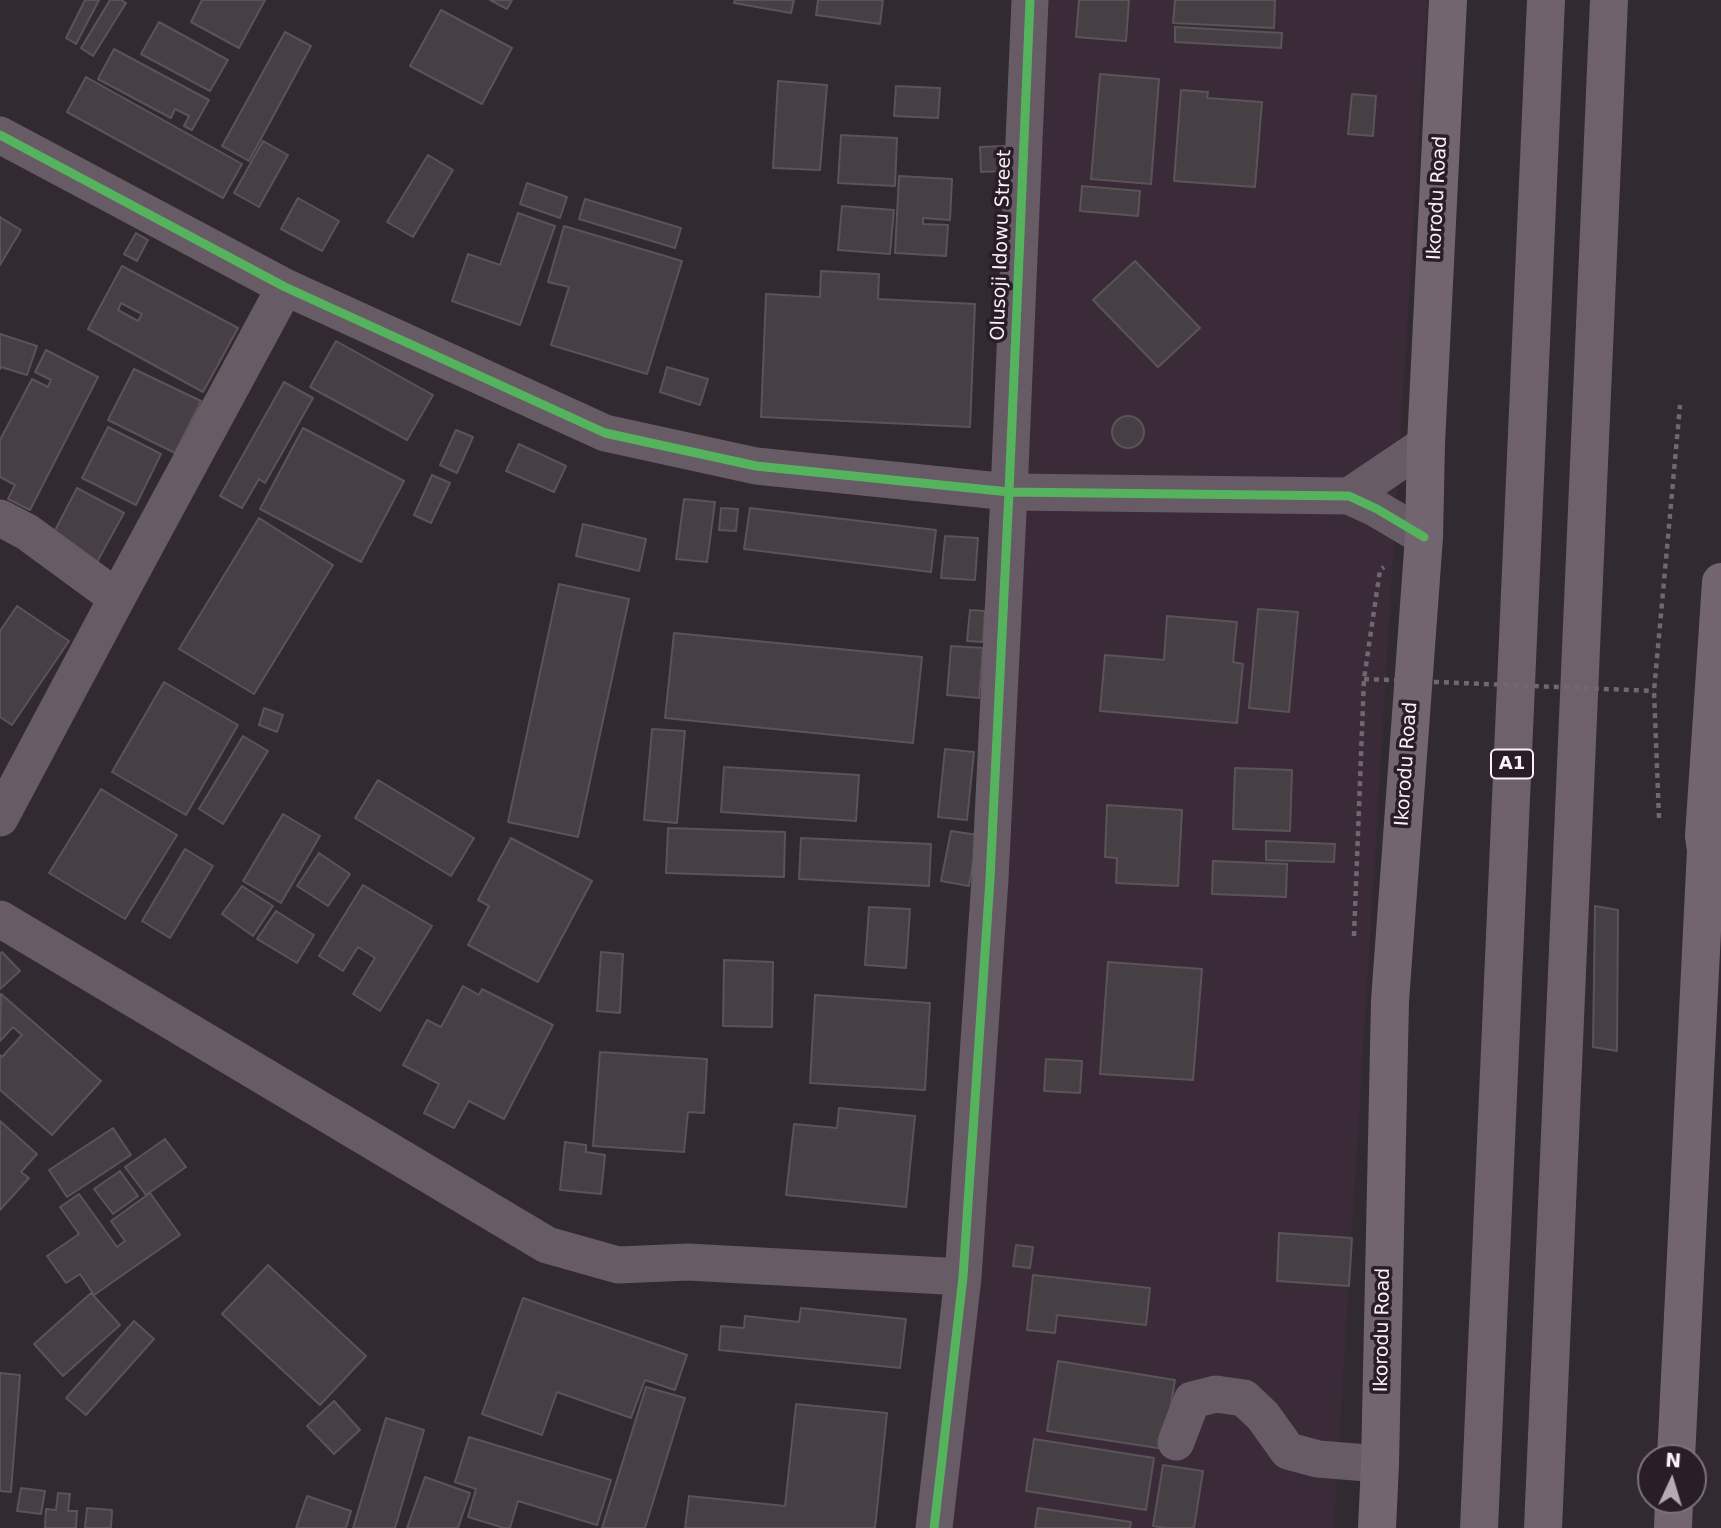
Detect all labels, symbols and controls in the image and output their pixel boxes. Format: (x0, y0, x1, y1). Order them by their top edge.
street label: Ikorodu Road (1423, 135, 1453, 261)
street label: Olusoji Idowu Street (987, 149, 1017, 341)
street label: Ikorodu Road (1391, 701, 1423, 827)
road number: A1 (1491, 750, 1533, 778)
street label: Ikorodu Road (1371, 1268, 1395, 1392)
north arrow (1637, 1444, 1707, 1514)
text: N (1665, 1449, 1682, 1472)

